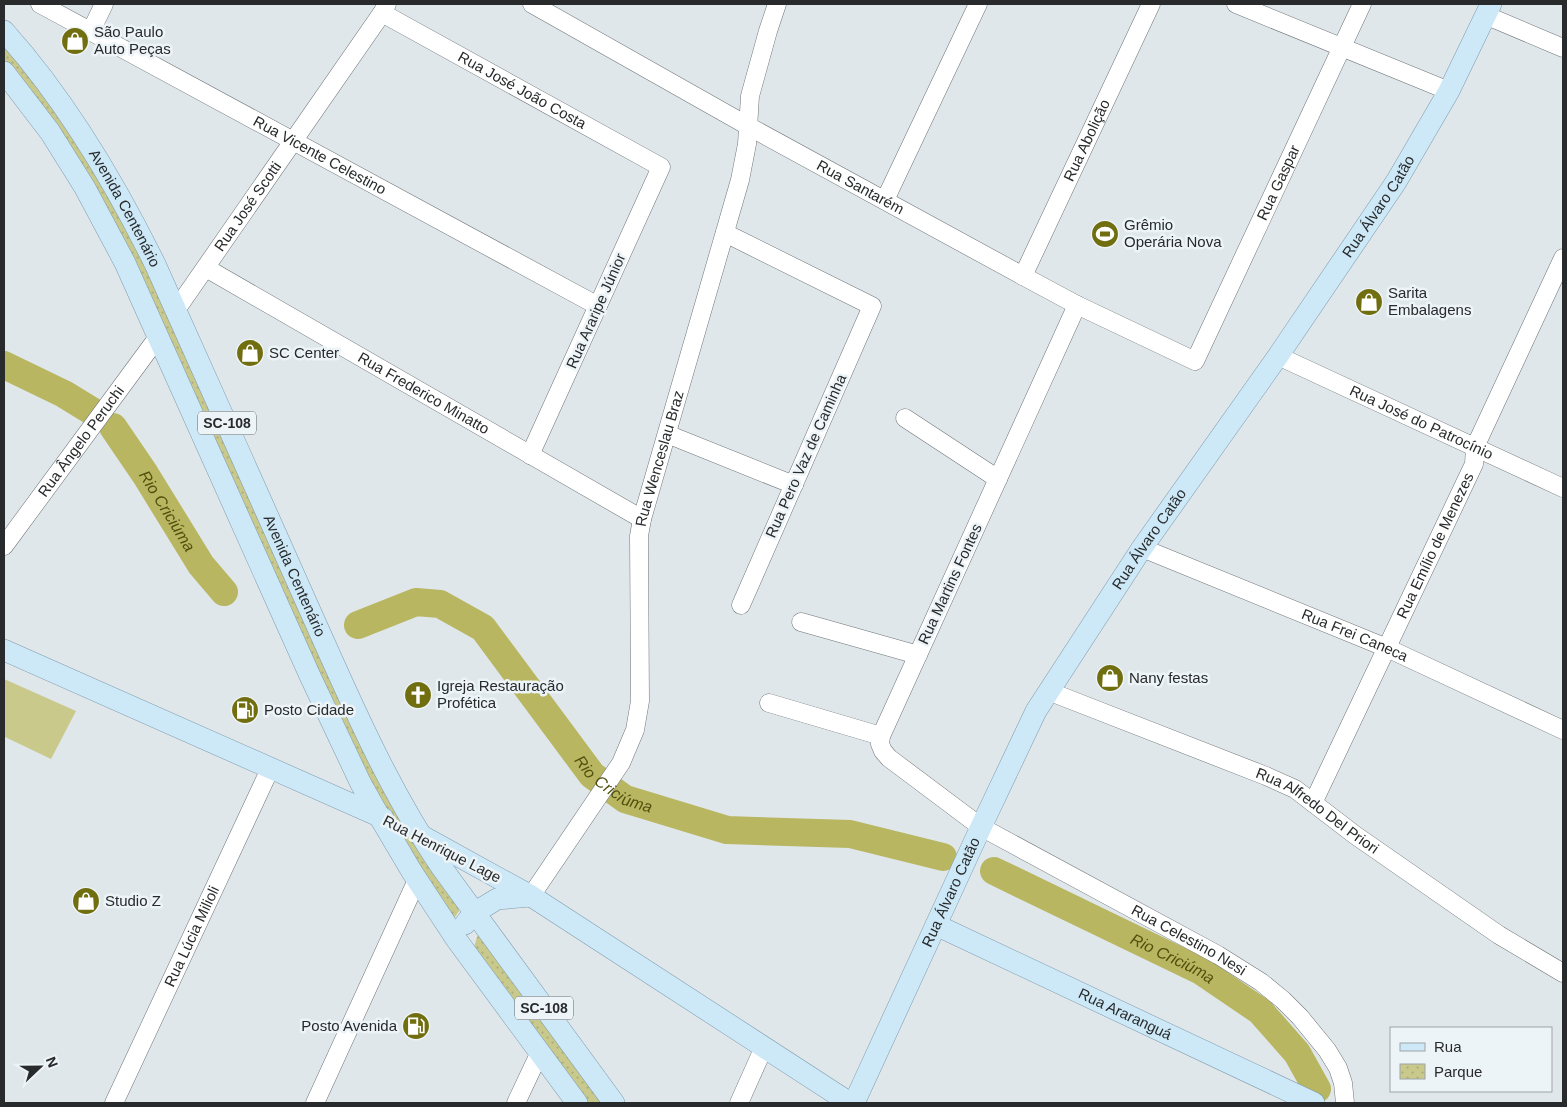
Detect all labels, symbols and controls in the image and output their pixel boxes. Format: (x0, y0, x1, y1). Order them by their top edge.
place label: São Paulo Auto Peças (94, 23, 171, 57)
shop icon: São Paulo Auto Peças (60, 26, 90, 56)
street label: Rua José João Costa (455, 48, 590, 132)
street label: Rua Abolição (1060, 96, 1113, 184)
street label: Rua Vicente Celestino (251, 112, 389, 198)
street label: Rua Gaspar (1253, 142, 1303, 223)
street label: Avenida Centenário (86, 146, 164, 270)
street label: Rua Álvaro Catão (1338, 152, 1418, 260)
street label: Rua Santarém (814, 156, 907, 217)
street label: Rua José Scotti (210, 158, 284, 254)
place label: Grêmio Operária Nova (1124, 216, 1222, 250)
sports icon: Grêmio Operária Nova (1090, 219, 1120, 249)
street label: Rua Araripe Júnior (563, 251, 629, 371)
place label: Sarita Embalagens (1388, 284, 1471, 318)
shop icon: Sarita Embalagens (1354, 287, 1384, 317)
shop icon: SC Center (235, 338, 265, 368)
place label: SC Center (269, 344, 339, 361)
street label: Rua Frederico Minatto (355, 348, 492, 437)
street label: Rua Pero Vaz de Caminha (762, 371, 850, 540)
street label: Rua José do Patrocínio (1347, 381, 1496, 462)
street label: Rua Ângelo Peruchi (34, 382, 127, 500)
street label: Rua Wenceslau Braz (632, 389, 687, 528)
road number: SC-108 (198, 412, 256, 434)
water label: Rio Criciúma (136, 468, 198, 555)
street label: Rua Emílio de Menezes (1393, 470, 1477, 621)
street label: Rua Álvaro Catão (1108, 485, 1189, 592)
street label: Avenida Centenário (260, 512, 330, 639)
street label: Rua Martins Fontes (914, 521, 985, 647)
street label: Rua Frei Caneca (1299, 605, 1411, 665)
shop icon: Nany festas (1095, 663, 1125, 693)
place label: Nany festas (1129, 669, 1208, 686)
place label: Igreja Restauração Profética (437, 677, 564, 711)
church icon: Igreja Restauração Profética (403, 680, 433, 710)
fuel station icon: Posto Cidade (230, 695, 260, 725)
place label: Posto Cidade (264, 701, 354, 718)
water label: Rio Criciúma (571, 752, 654, 816)
street label: Rua Alfredo Del Priori (1254, 764, 1382, 857)
street label: Rua Henrique Lage (380, 811, 504, 886)
street label: Rua Álvaro Catão (918, 835, 983, 949)
street label: Rua Lúcia Milioli (161, 883, 222, 989)
shop icon: Studio Z (71, 886, 101, 916)
place label: Studio Z (105, 892, 161, 909)
street label: Rua Celestino Nesi (1129, 901, 1249, 979)
water label: Rio Criciúma (1128, 930, 1218, 987)
street label: Rua Araranguá (1076, 984, 1175, 1043)
road number: SC-108 (515, 996, 573, 1020)
fuel station icon: Posto Avenida (401, 1011, 431, 1041)
place label: Posto Avenida (301, 1017, 398, 1034)
legend (1390, 1027, 1552, 1092)
text: Rua (1434, 1038, 1462, 1055)
north arrow (15, 1042, 65, 1092)
text: N (43, 1054, 61, 1070)
text: Parque (1434, 1063, 1482, 1080)

